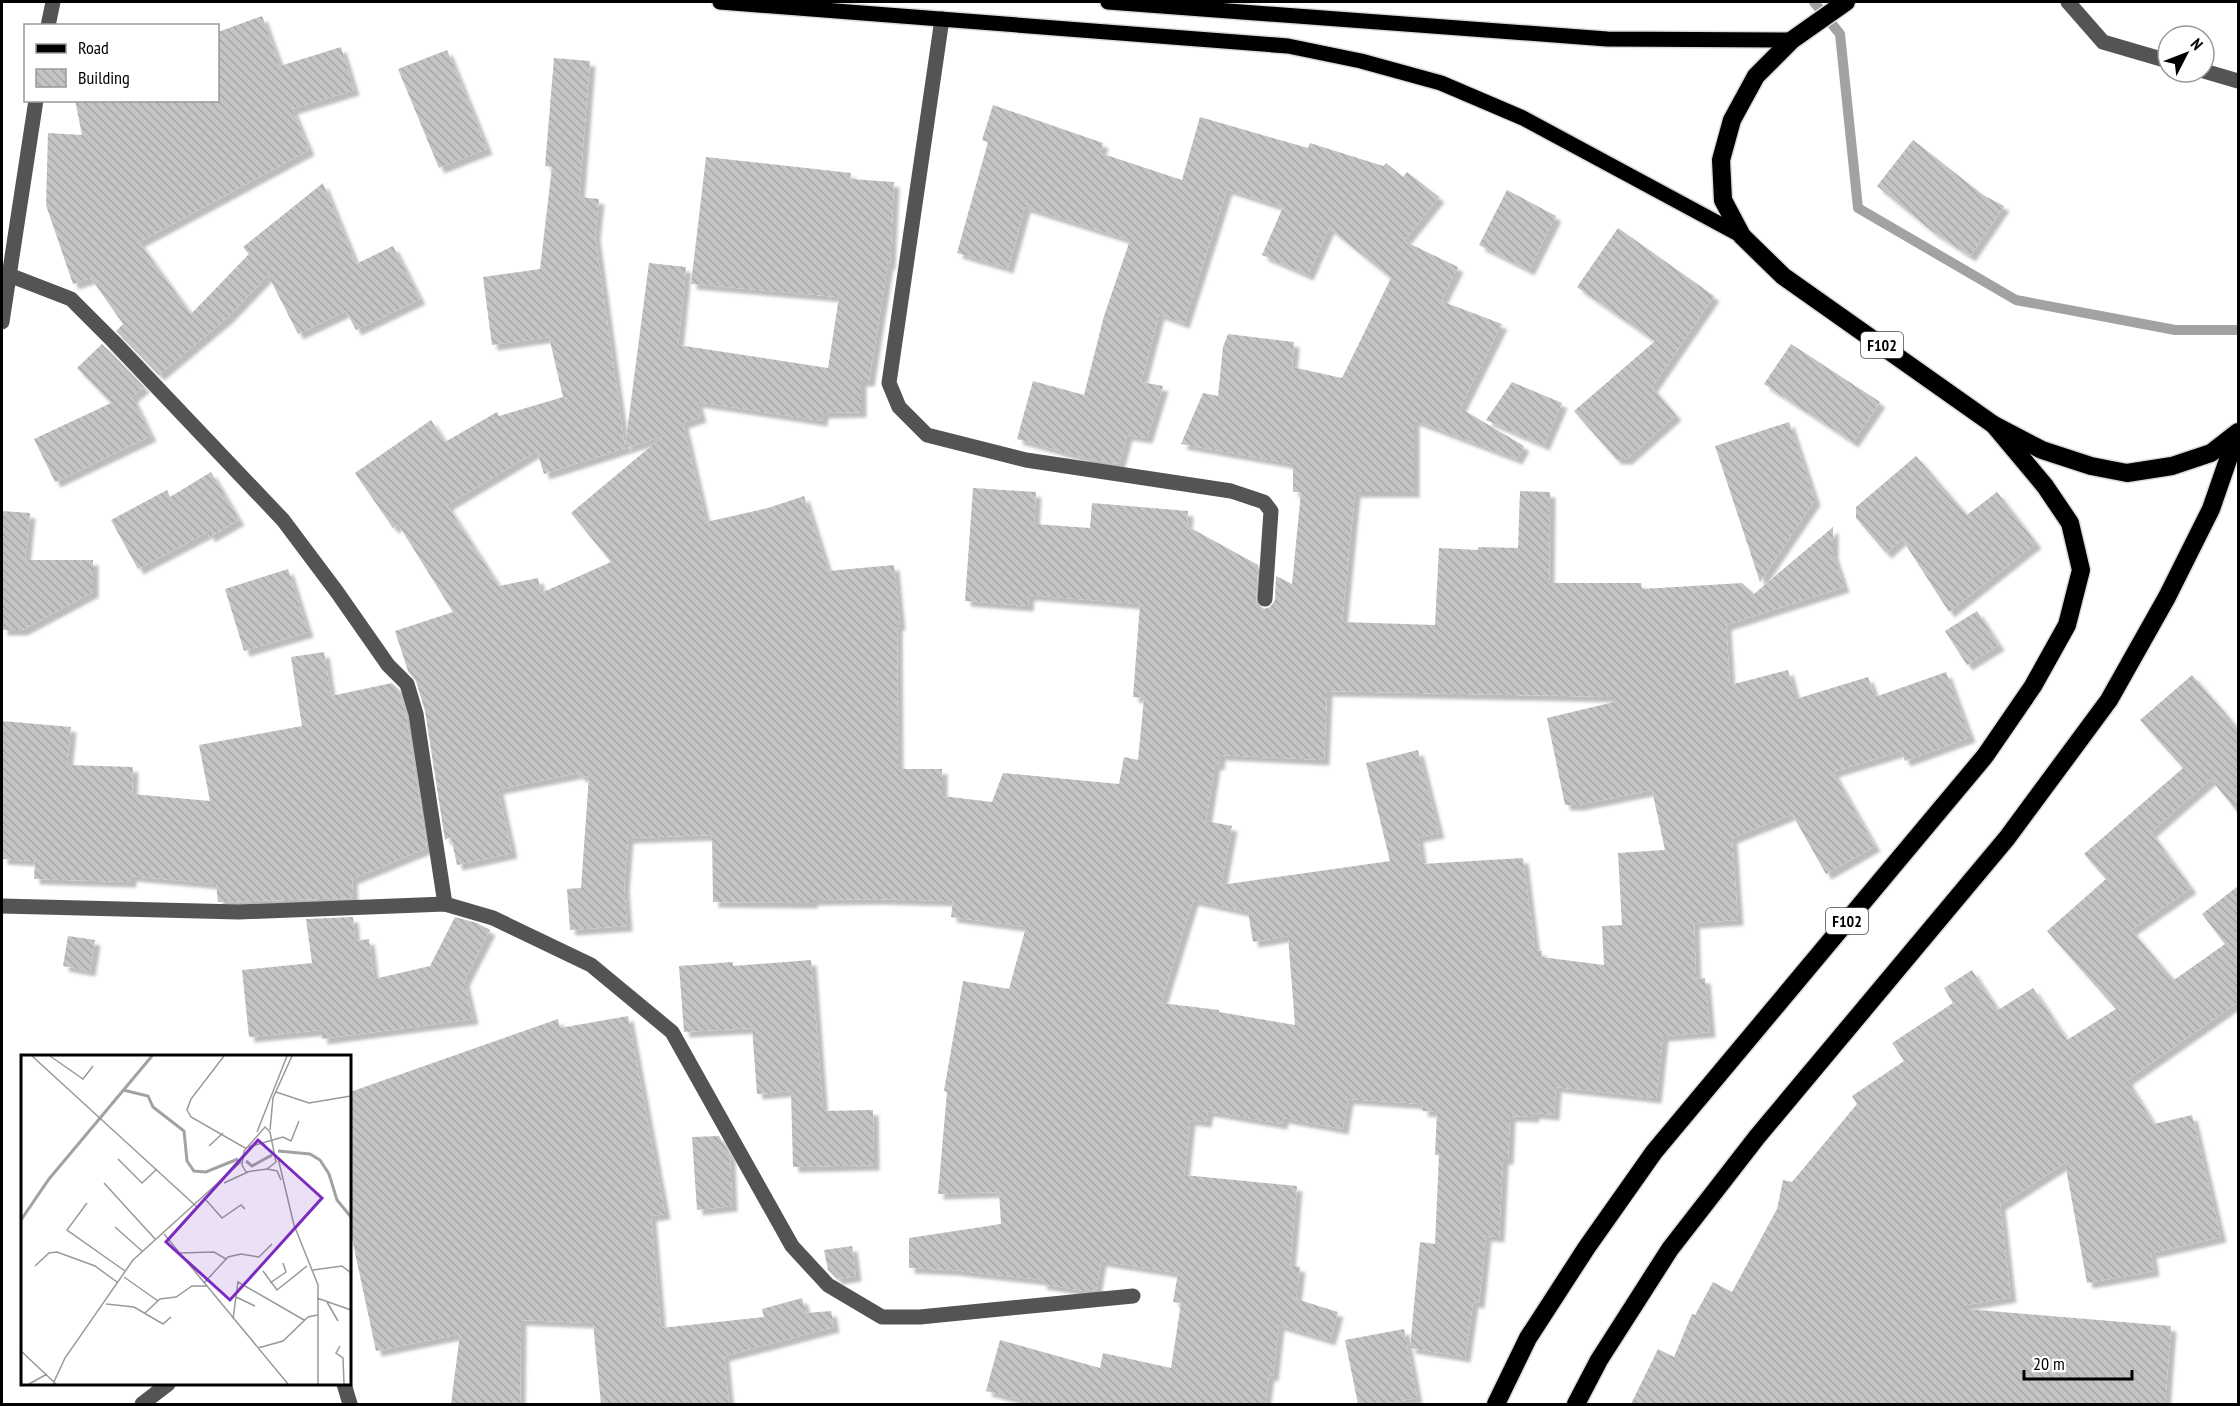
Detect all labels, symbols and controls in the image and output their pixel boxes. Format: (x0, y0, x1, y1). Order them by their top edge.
legend (24, 24, 219, 102)
north arrow (2156, 24, 2216, 84)
text: N (2187, 34, 2207, 54)
text: Road (78, 36, 109, 59)
text: Building (78, 66, 130, 89)
road number: F102 (1861, 332, 1903, 358)
road number: F102 (1826, 908, 1868, 934)
inset map (21, 1055, 351, 1385)
scale bar (2024, 1343, 2132, 1381)
text: 20 m (2033, 1352, 2065, 1375)

